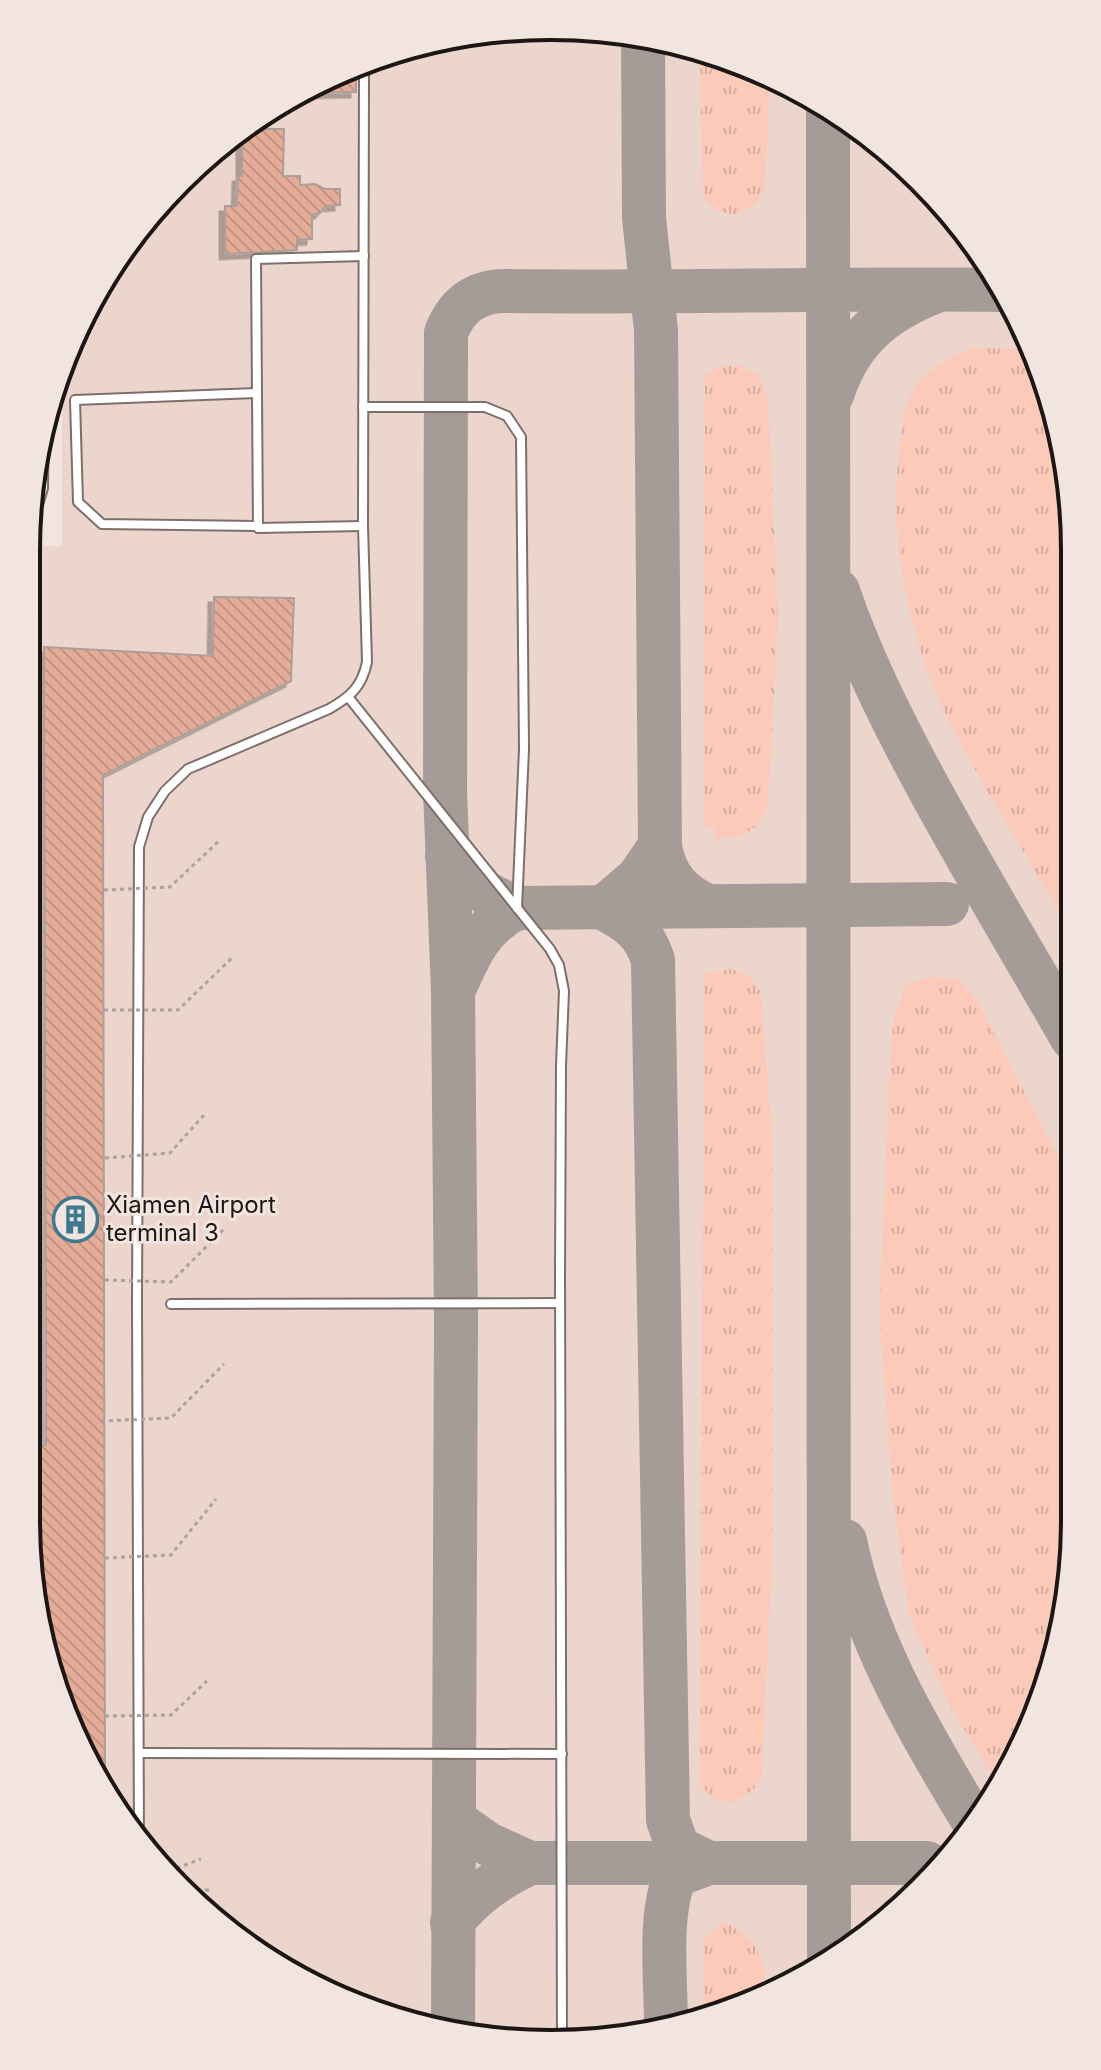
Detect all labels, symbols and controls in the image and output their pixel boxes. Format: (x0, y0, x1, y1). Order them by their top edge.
place label: Xiamen Airport terminal 3 (106, 1190, 276, 1247)
building icon: Xiamen Airport terminal 3 (51, 1195, 99, 1243)

